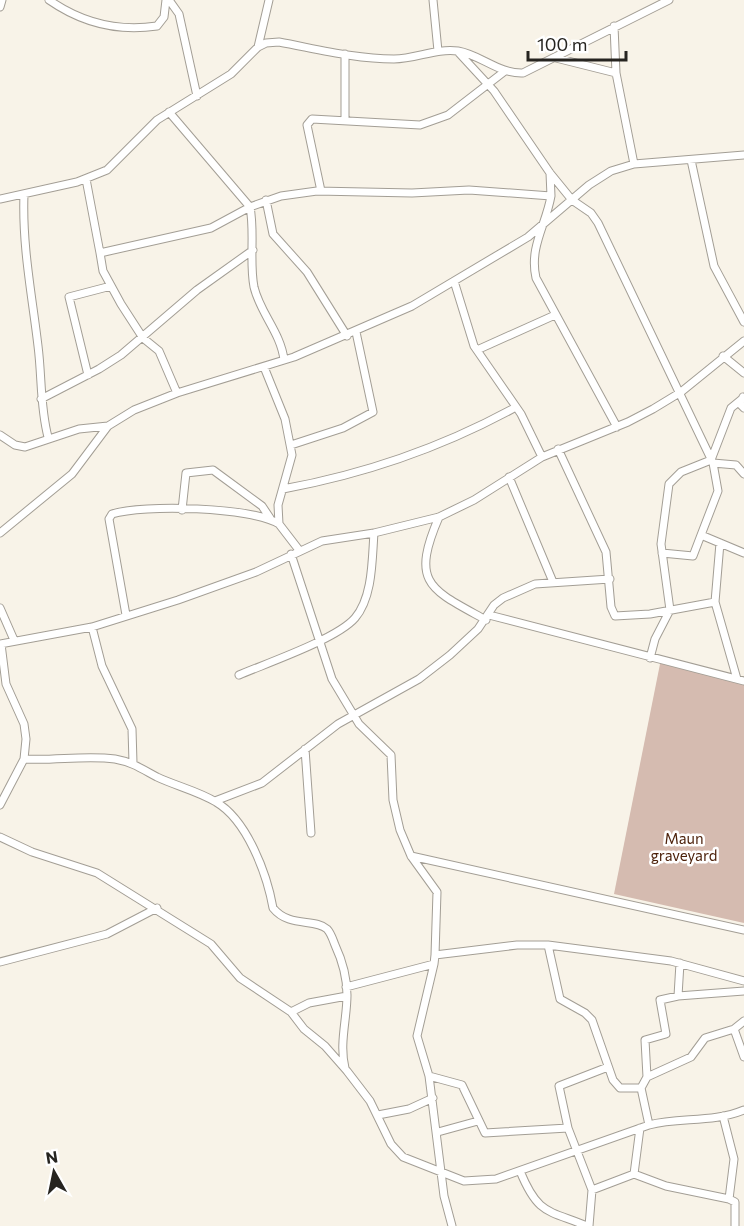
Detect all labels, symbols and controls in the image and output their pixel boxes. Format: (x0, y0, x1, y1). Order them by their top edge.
scale bar (528, 24, 626, 62)
text: 100 m (537, 33, 587, 55)
park label: Maun graveyard (651, 829, 717, 864)
north arrow (24, 1142, 84, 1202)
text: N (44, 1146, 59, 1167)

